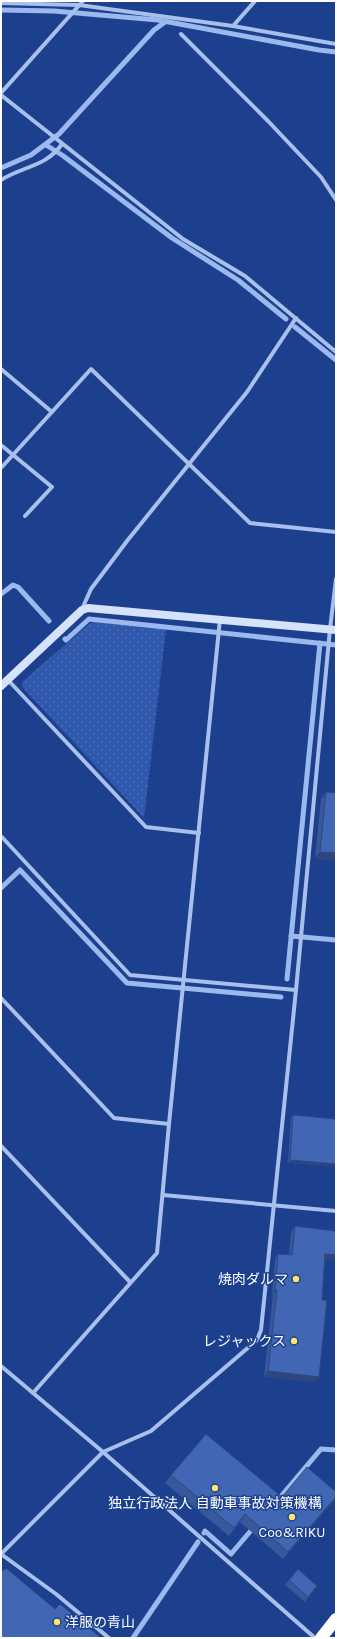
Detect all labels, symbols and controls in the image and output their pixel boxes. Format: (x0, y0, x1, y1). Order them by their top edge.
place label: 焼肉ダルマ (218, 1271, 288, 1288)
marker: 焼肉ダルマ (291, 1274, 301, 1284)
place label: レジャックス (203, 1333, 286, 1350)
marker: レジャックス (289, 1336, 299, 1346)
marker: 独立行政法人 自動車事故対策機構 (210, 1483, 220, 1493)
place label: 独立行政法人 自動車事故対策機構 (108, 1495, 322, 1512)
marker: Coo&RIKU (287, 1512, 297, 1522)
place label: Coo&RIKU (259, 1524, 325, 1541)
place label: 洋服の青山 (65, 1614, 135, 1631)
marker: 洋服の青山 (52, 1617, 62, 1627)

